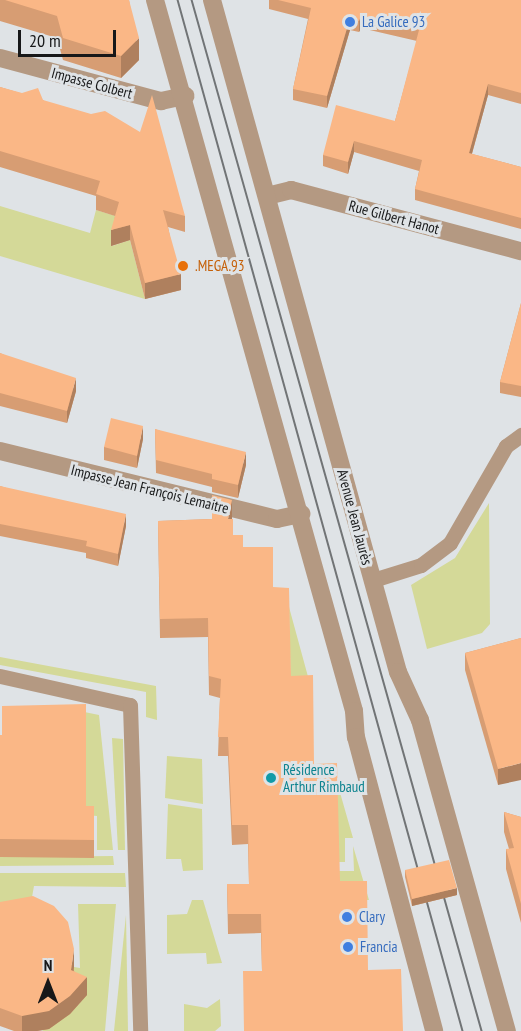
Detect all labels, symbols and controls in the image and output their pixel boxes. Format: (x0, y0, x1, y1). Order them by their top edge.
place label: La Galice 93 (362, 13, 425, 31)
marker: La Galice 93 (343, 15, 357, 29)
scale bar (21, 18, 118, 56)
text: 20 m (29, 29, 61, 52)
street label: Impasse Colbert (50, 64, 134, 102)
street label: Rue Gilbert Hanot (347, 196, 441, 238)
place label: .MEGA.93 (195, 257, 245, 275)
marker: .MEGA.93 (176, 259, 190, 273)
street label: Impasse Jean François Lemaitre (69, 461, 231, 517)
street label: Avenue Jean Jaurès (334, 467, 376, 567)
place label: Résidence Arthur Rimbaud (283, 760, 365, 795)
marker: Résidence Arthur Rimbaud (264, 771, 278, 785)
place label: Clary (359, 908, 385, 926)
marker: Clary (340, 910, 354, 924)
place label: Francia (360, 938, 397, 956)
marker: Francia (341, 940, 355, 954)
north arrow (18, 953, 78, 1013)
text: N (44, 955, 52, 975)

